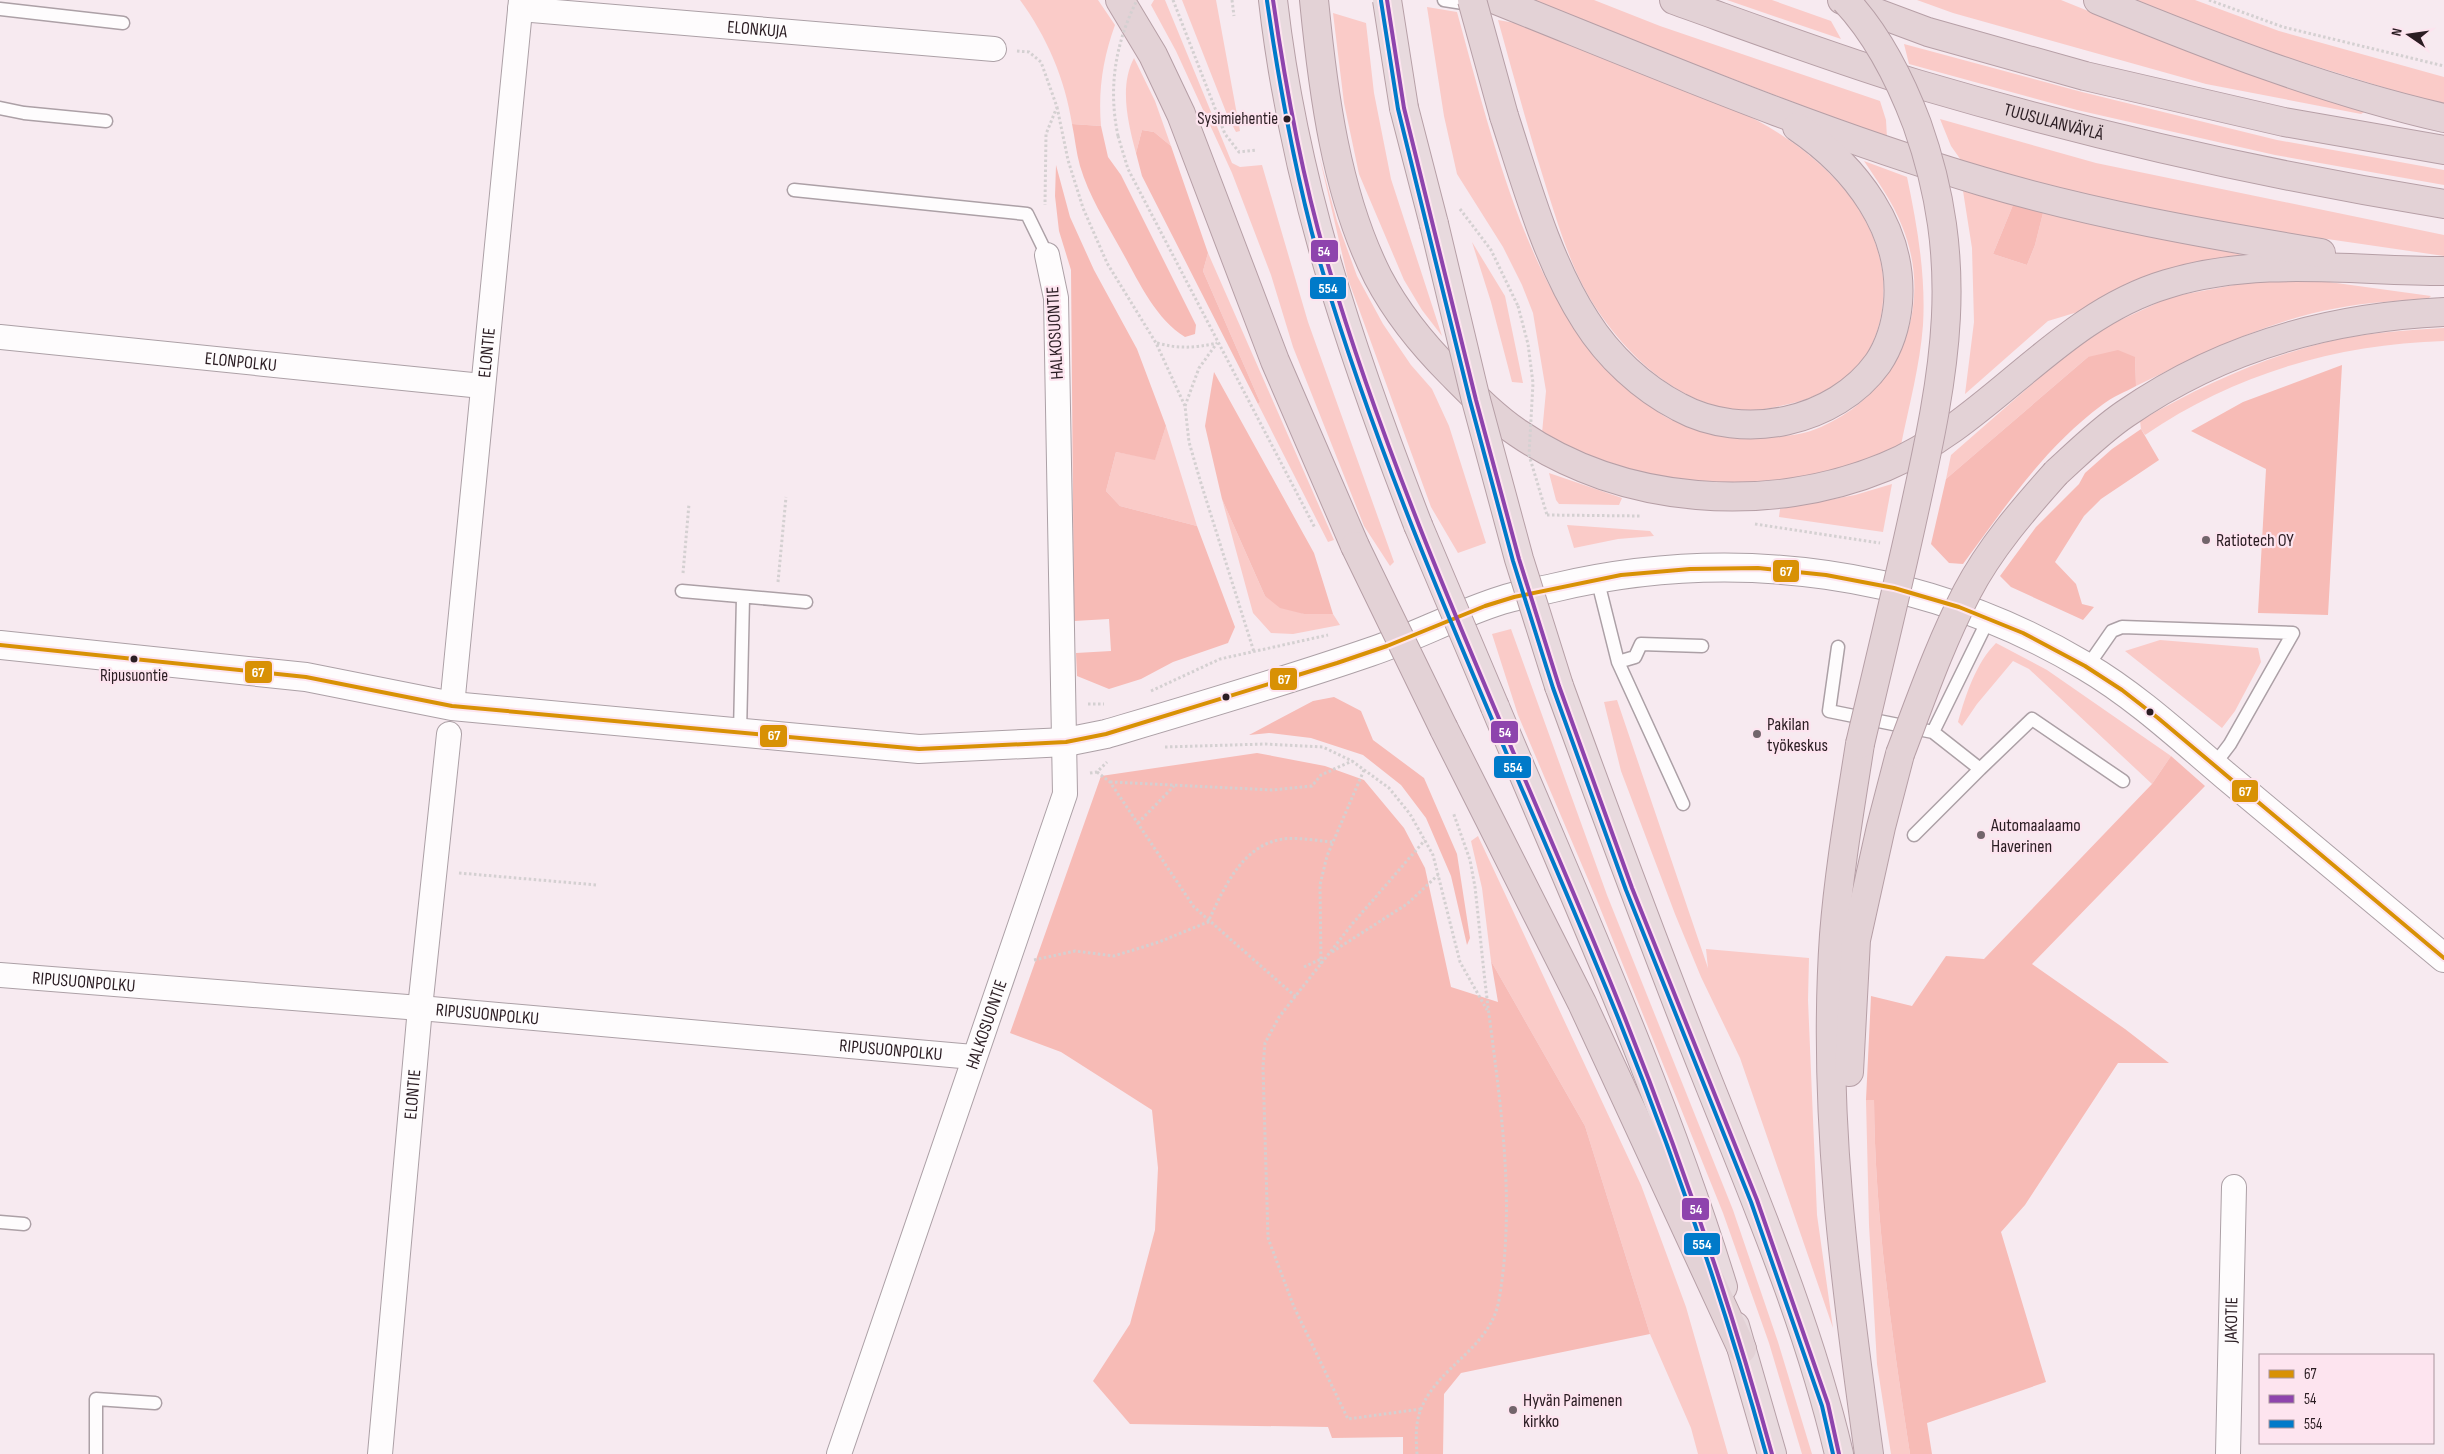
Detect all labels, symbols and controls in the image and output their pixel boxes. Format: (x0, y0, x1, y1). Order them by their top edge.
north arrow (2384, 10, 2434, 60)
street label: ELONKUJA (726, 16, 788, 42)
text: N (2388, 27, 2406, 38)
street label: TUUSULANVÄYLÄ (2002, 99, 2106, 145)
place label: Sysimiehentie (1197, 109, 1278, 129)
marker: Sysimiehentie (1282, 114, 1292, 124)
line badge: 54 (1310, 239, 1339, 263)
text: 54 (1318, 243, 1331, 260)
line badge: 554 (1309, 276, 1347, 300)
text: 554 (1319, 280, 1338, 297)
street label: HALKOSUONTIE (1042, 286, 1068, 380)
street label: ELONTIE (474, 327, 499, 379)
street label: ELONPOLKU (204, 347, 278, 376)
place label: Ratiotech OY (2216, 530, 2294, 551)
marker: Ratiotech OY (2200, 534, 2212, 546)
line badge: 67 (1772, 559, 1800, 583)
text: 67 (1780, 563, 1793, 580)
marker: Ripusuontie (129, 654, 139, 664)
line badge: 67 (244, 660, 273, 684)
text: 67 (252, 664, 265, 681)
place label: Ripusuontie (100, 666, 168, 686)
line badge: 67 (1269, 667, 1298, 691)
text: 67 (1278, 671, 1291, 688)
unlabelled marker (1221, 692, 1231, 702)
unlabelled marker (2145, 707, 2155, 717)
place label: Pakilan työkeskus (1767, 714, 1828, 756)
line badge: 54 (1490, 720, 1519, 744)
line badge: 67 (759, 724, 788, 748)
text: 54 (1499, 724, 1512, 741)
text: 67 (768, 727, 781, 744)
marker: Pakilan työkeskus (1751, 728, 1763, 740)
line badge: 554 (1493, 755, 1532, 779)
text: 554 (1504, 759, 1523, 776)
line badge: 67 (2231, 779, 2259, 803)
text: 67 (2239, 783, 2252, 800)
place label: Automaalaamo Haverinen (1990, 815, 2081, 857)
marker: Automaalaamo Haverinen (1975, 829, 1987, 841)
street label: RIPUSUONPOLKU (31, 967, 136, 996)
street label: HALKOSUONTIE (961, 977, 1011, 1072)
street label: RIPUSUONPOLKU (435, 999, 540, 1029)
street label: RIPUSUONPOLKU (838, 1035, 943, 1065)
street label: ELONTIE (400, 1068, 425, 1120)
line badge: 54 (1681, 1197, 1710, 1221)
text: 54 (1690, 1201, 1703, 1218)
line badge: 554 (1683, 1232, 1721, 1256)
text: 554 (1693, 1236, 1712, 1253)
street label: JAKOTIE (2220, 1297, 2242, 1344)
legend (2259, 1354, 2434, 1444)
text: 67 (2304, 1365, 2317, 1384)
place label: Hyvän Paimenen kirkko (1523, 1390, 1622, 1432)
text: 54 (2304, 1390, 2316, 1409)
marker: Hyvän Paimenen kirkko (1507, 1404, 1519, 1416)
text: 554 (2304, 1415, 2322, 1434)

